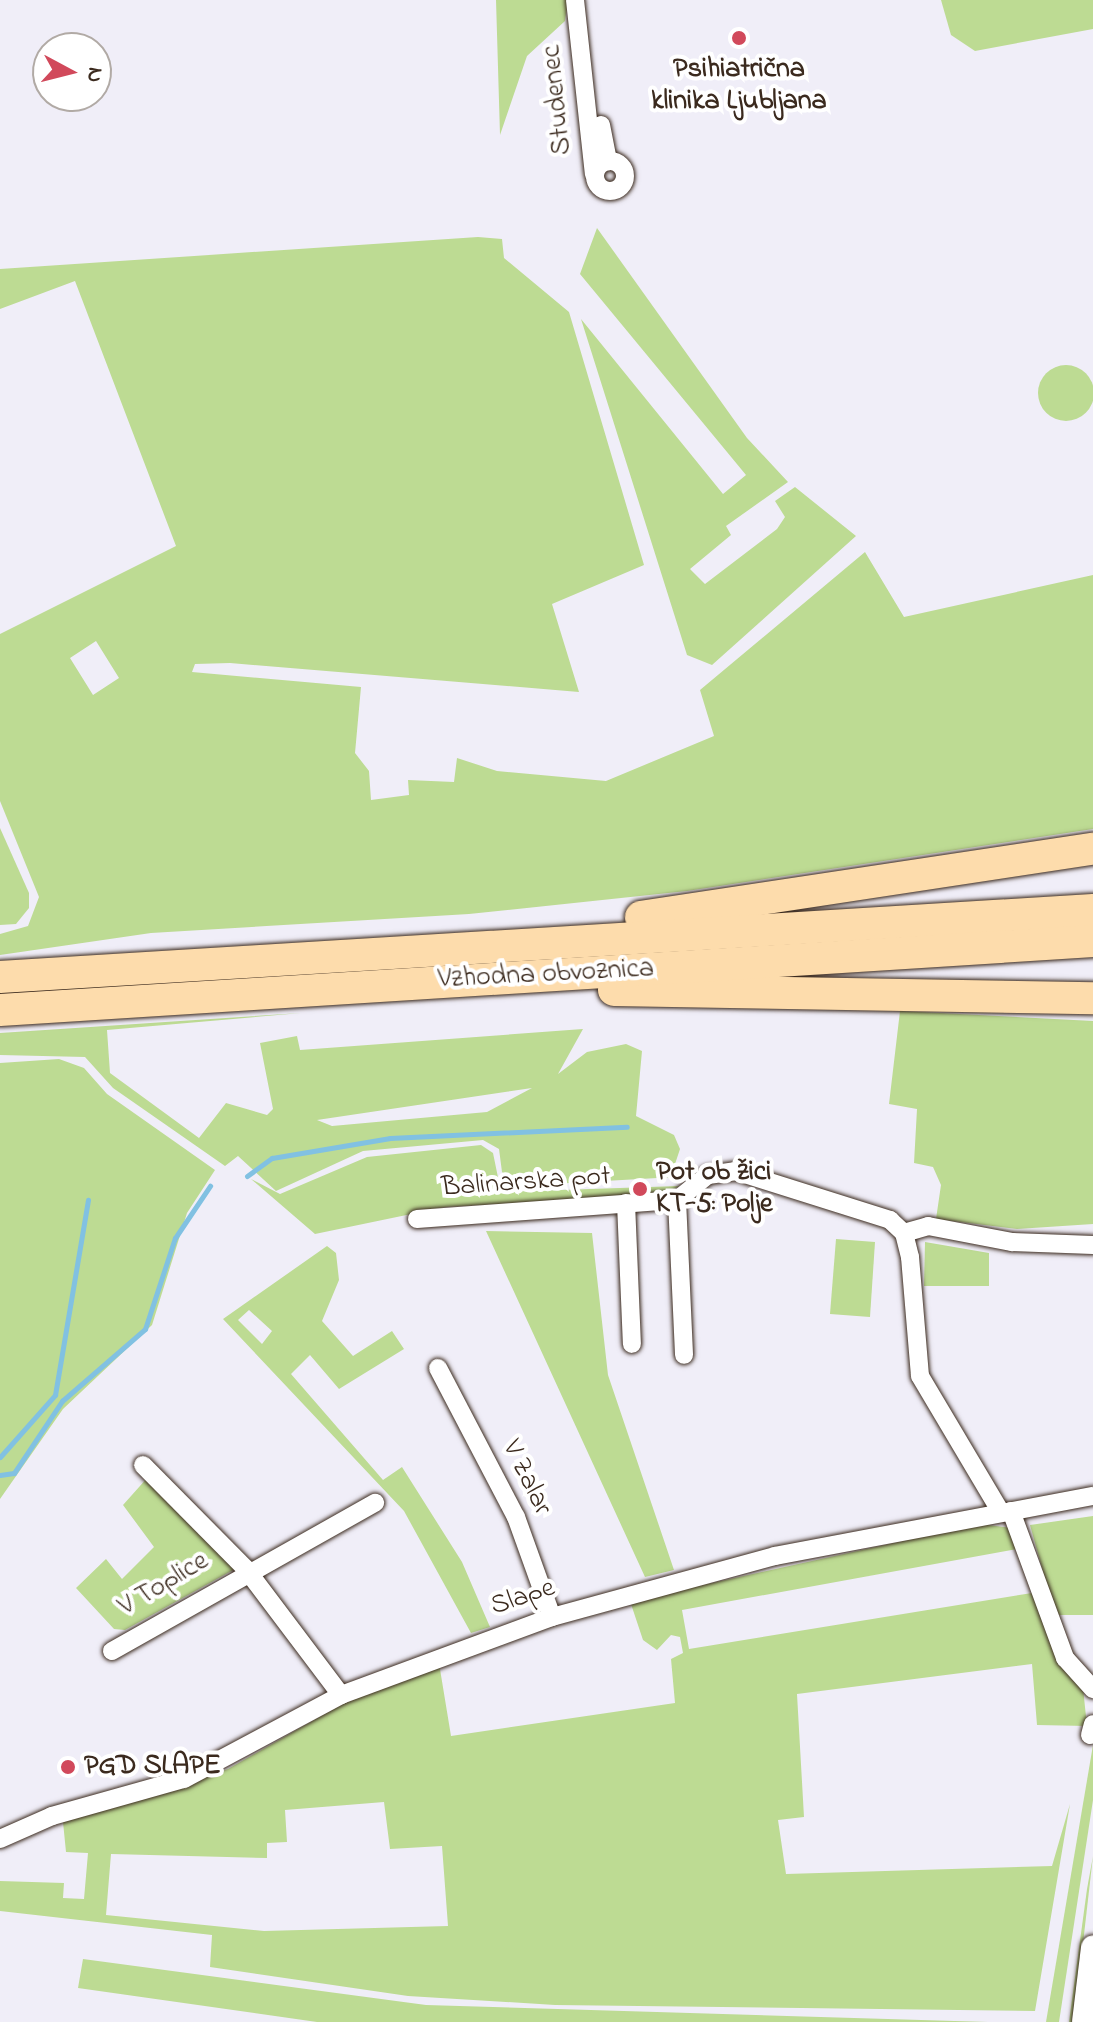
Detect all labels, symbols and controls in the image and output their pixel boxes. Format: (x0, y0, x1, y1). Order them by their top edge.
marker: Psihiatrična klinika Ljubljana (728, 27, 750, 49)
north arrow (32, 32, 112, 112)
street label: Studenec (536, 43, 580, 157)
place label: Psihiatrična klinika Ljubljana (651, 53, 827, 119)
text: N (77, 65, 111, 84)
street label: Vzhodna obvoznica (437, 953, 655, 997)
place label: Pot ob žici KT-5: Polje (656, 1156, 773, 1222)
street label: Balinarska pot (440, 1160, 612, 1206)
marker: Pot ob žici KT-5: Polje (631, 1180, 649, 1198)
street label: V Zalar (493, 1435, 559, 1521)
street label: V Toplice (113, 1545, 215, 1625)
street label: Slape (487, 1572, 559, 1624)
place label: PGD SLAPE (84, 1750, 221, 1784)
marker: PGD SLAPE (59, 1758, 77, 1776)

